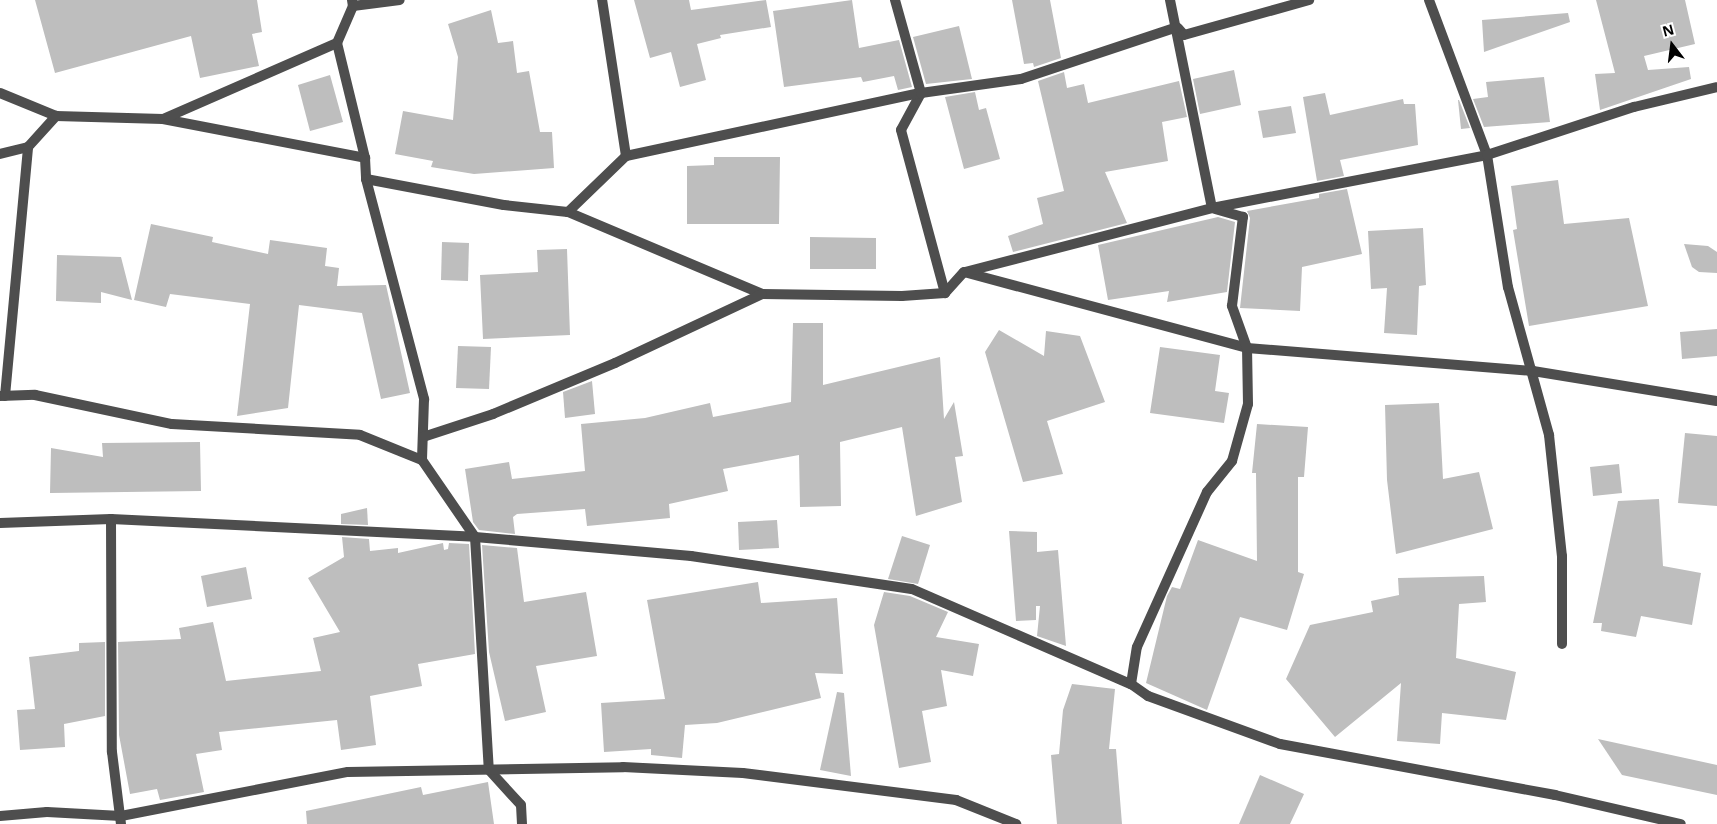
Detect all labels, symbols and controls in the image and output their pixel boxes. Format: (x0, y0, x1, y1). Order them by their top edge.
text: N (1660, 19, 1676, 41)
north arrow (1647, 20, 1697, 70)

